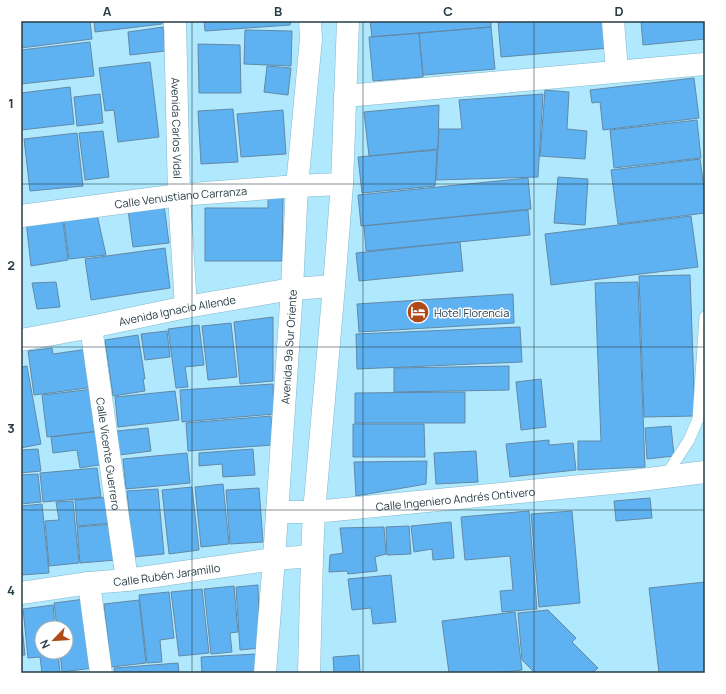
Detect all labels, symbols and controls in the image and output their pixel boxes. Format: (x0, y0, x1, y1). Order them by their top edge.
text: A (103, 2, 112, 20)
text: B (274, 2, 282, 20)
text: C (443, 2, 453, 20)
text: D (614, 2, 624, 20)
street label: Avenida Carlos Vidal (169, 77, 186, 179)
text: 1 (8, 94, 14, 112)
street label: Calle Venustiano Carranza (114, 182, 248, 211)
text: 2 (7, 256, 15, 274)
street label: Avenida 9a Sur Oriente (277, 289, 299, 405)
street label: Avenida Ignacio Allende (117, 291, 237, 329)
hotel icon: Hotel Florencia (405, 299, 431, 325)
place label: Hotel Florencia (434, 305, 509, 320)
street label: Calle Vicente Guerrero (94, 396, 125, 512)
text: 3 (7, 419, 15, 437)
street label: Calle Ingeniero Andrés Ontivero (375, 483, 536, 513)
street label: Calle Rubén Jaramillo (113, 559, 222, 589)
text: 4 (7, 581, 15, 599)
north arrow (34, 620, 74, 660)
text: N (36, 638, 53, 651)

